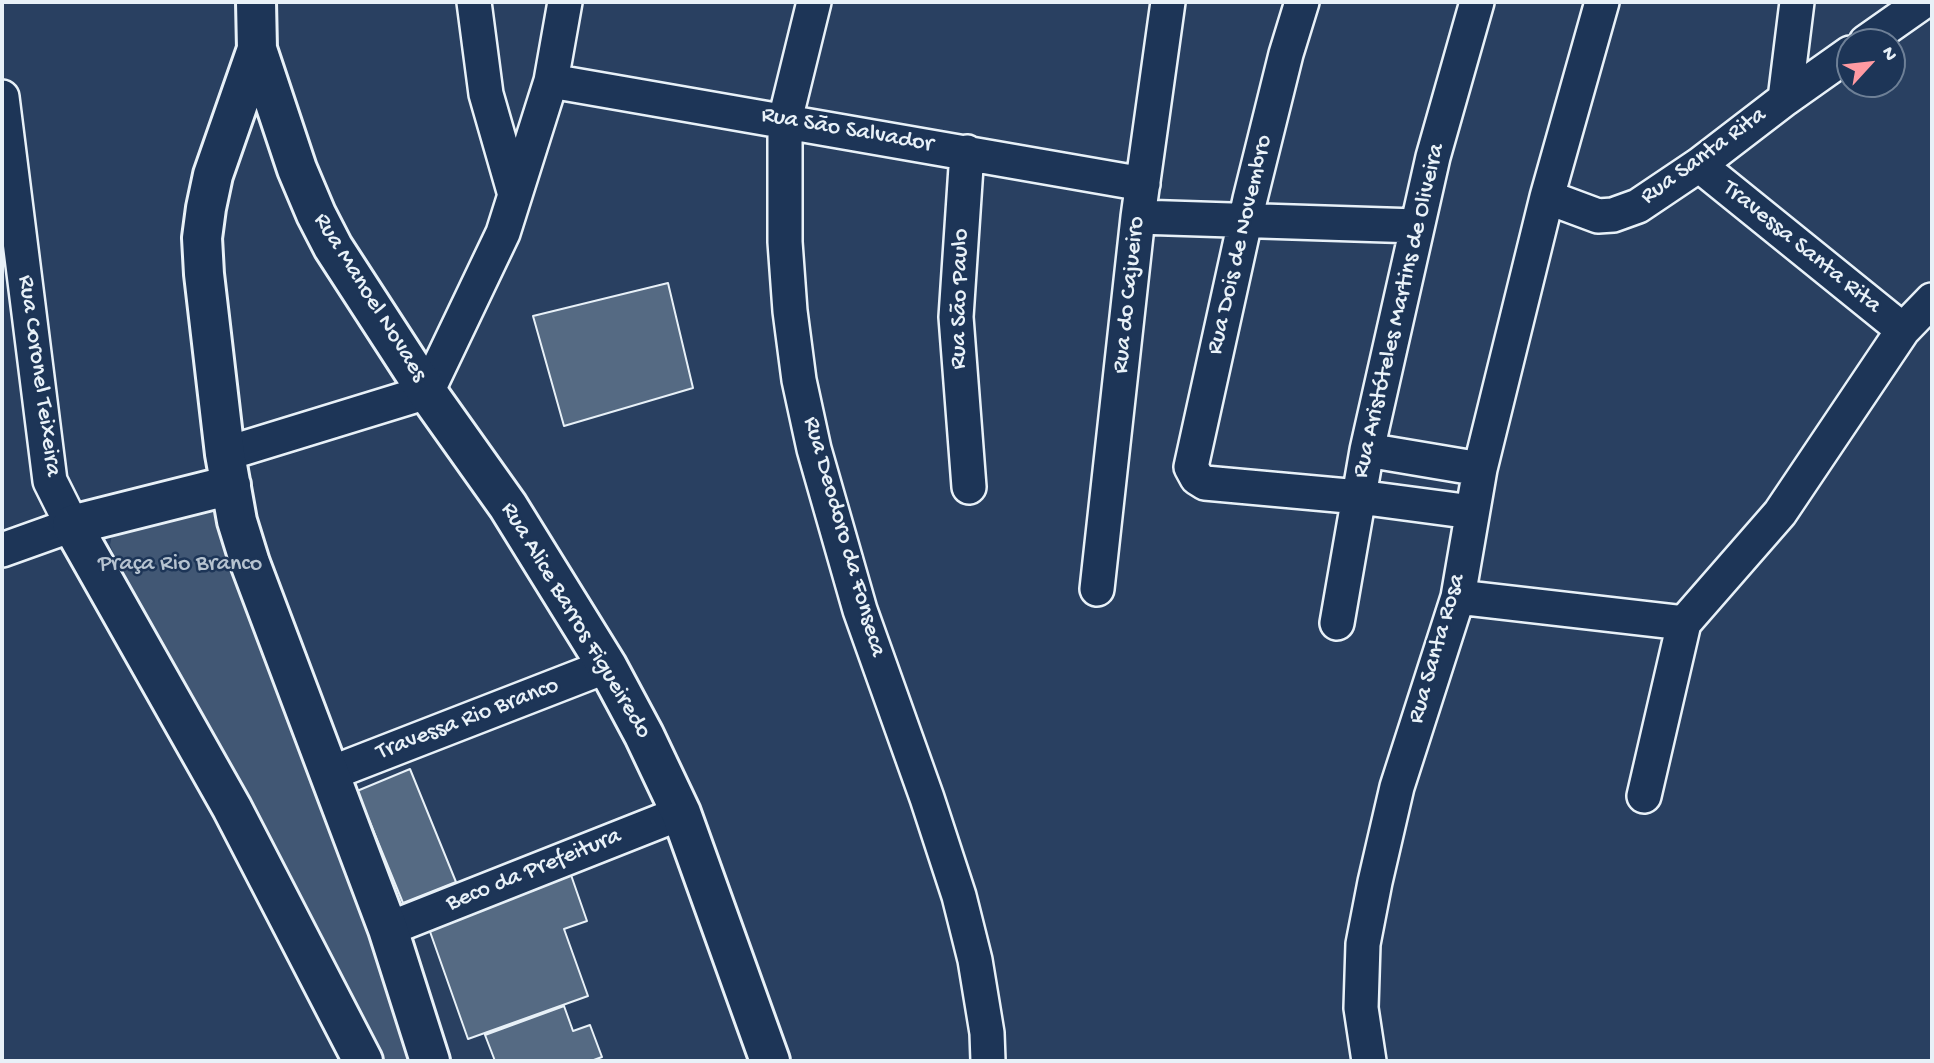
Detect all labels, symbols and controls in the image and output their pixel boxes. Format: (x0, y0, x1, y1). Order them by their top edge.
north arrow (1836, 28, 1906, 98)
text: N (1875, 43, 1901, 65)
street label: Rua São Salvador (759, 102, 935, 160)
street label: Rua Santa Rita (1636, 102, 1772, 212)
street label: Rua Dois de Novembro (1202, 132, 1280, 358)
street label: Rua Aristóteles Martins de Oliveira (1347, 141, 1453, 481)
street label: Travessa Santa Rita (1716, 175, 1886, 321)
street label: Rua Manoel Novaes (306, 208, 432, 388)
street label: Rua do Cajueiro (1107, 215, 1153, 375)
street label: Rua São Paulo (945, 228, 977, 370)
street label: Rua Coronel Teixeira (10, 274, 66, 478)
street label: Rua Deodoro da Fonseca (795, 414, 891, 660)
street label: Rua Alice Barros Figueiredo (493, 498, 657, 744)
park label: Praça Rio Branco (98, 551, 262, 579)
street label: Rua Santa Rosa (1403, 571, 1473, 727)
street label: Travessa Rio Branco (373, 672, 563, 768)
street label: Beco da Prefeitura (442, 823, 626, 919)

